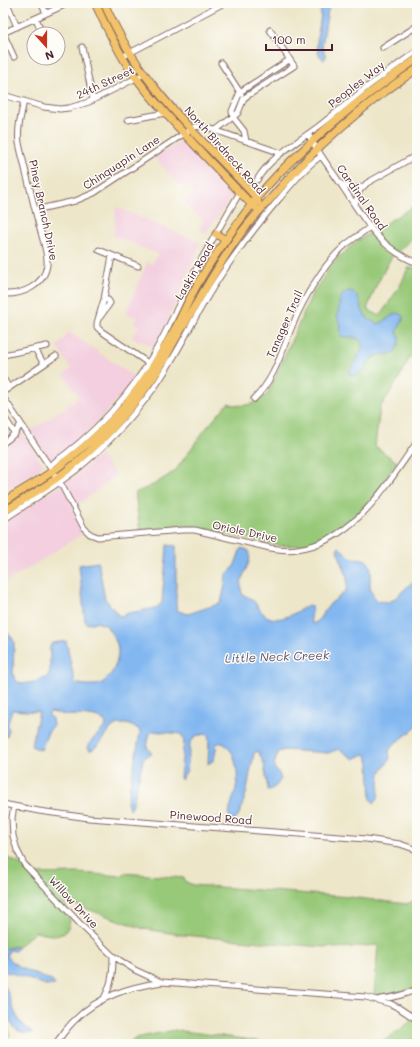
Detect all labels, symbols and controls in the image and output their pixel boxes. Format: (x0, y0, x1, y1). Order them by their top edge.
north arrow (26, 26, 66, 66)
scale bar (266, 26, 332, 52)
text: 100 m (272, 31, 306, 47)
text: N (43, 47, 56, 64)
street label: Peoples Way (325, 57, 387, 111)
street label: 24th Street (74, 62, 136, 102)
street label: North Birdneck Road (181, 103, 269, 197)
street label: Chinquapin Lane (80, 131, 162, 192)
street label: Piney Branch Drive (26, 158, 62, 262)
street label: Cardinal Road (334, 161, 390, 233)
street label: Laskin Road (171, 240, 217, 302)
street label: Tanager Trail (262, 288, 306, 360)
street label: Oriole Drive (211, 517, 279, 545)
water label: Little Neck Creek (225, 646, 330, 666)
street label: Pinewood Road (169, 807, 253, 827)
street label: Willow Drive (46, 873, 102, 931)

